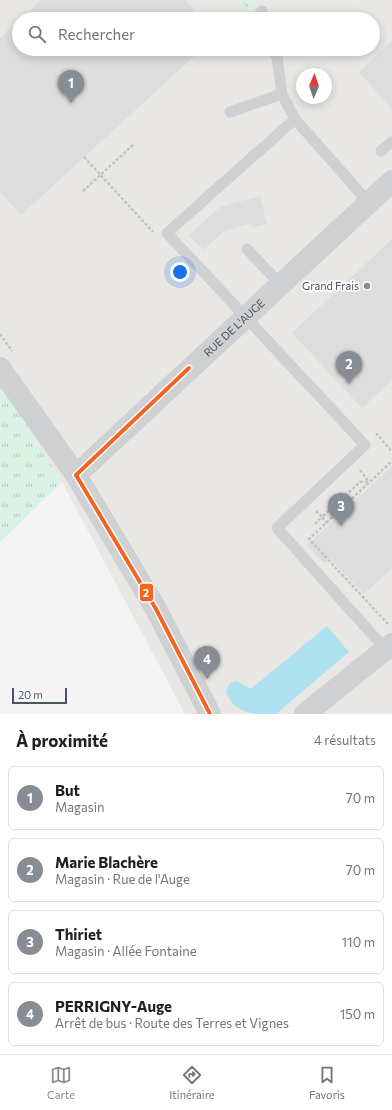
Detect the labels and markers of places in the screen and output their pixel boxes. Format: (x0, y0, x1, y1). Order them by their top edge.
pin: 1 (58, 70, 84, 103)
place label: Grand Frais (302, 279, 359, 292)
marker: Grand Frais (362, 281, 372, 291)
pin: 2 (336, 351, 362, 384)
pin: 3 (328, 493, 354, 526)
pin: 4 (194, 646, 220, 679)

